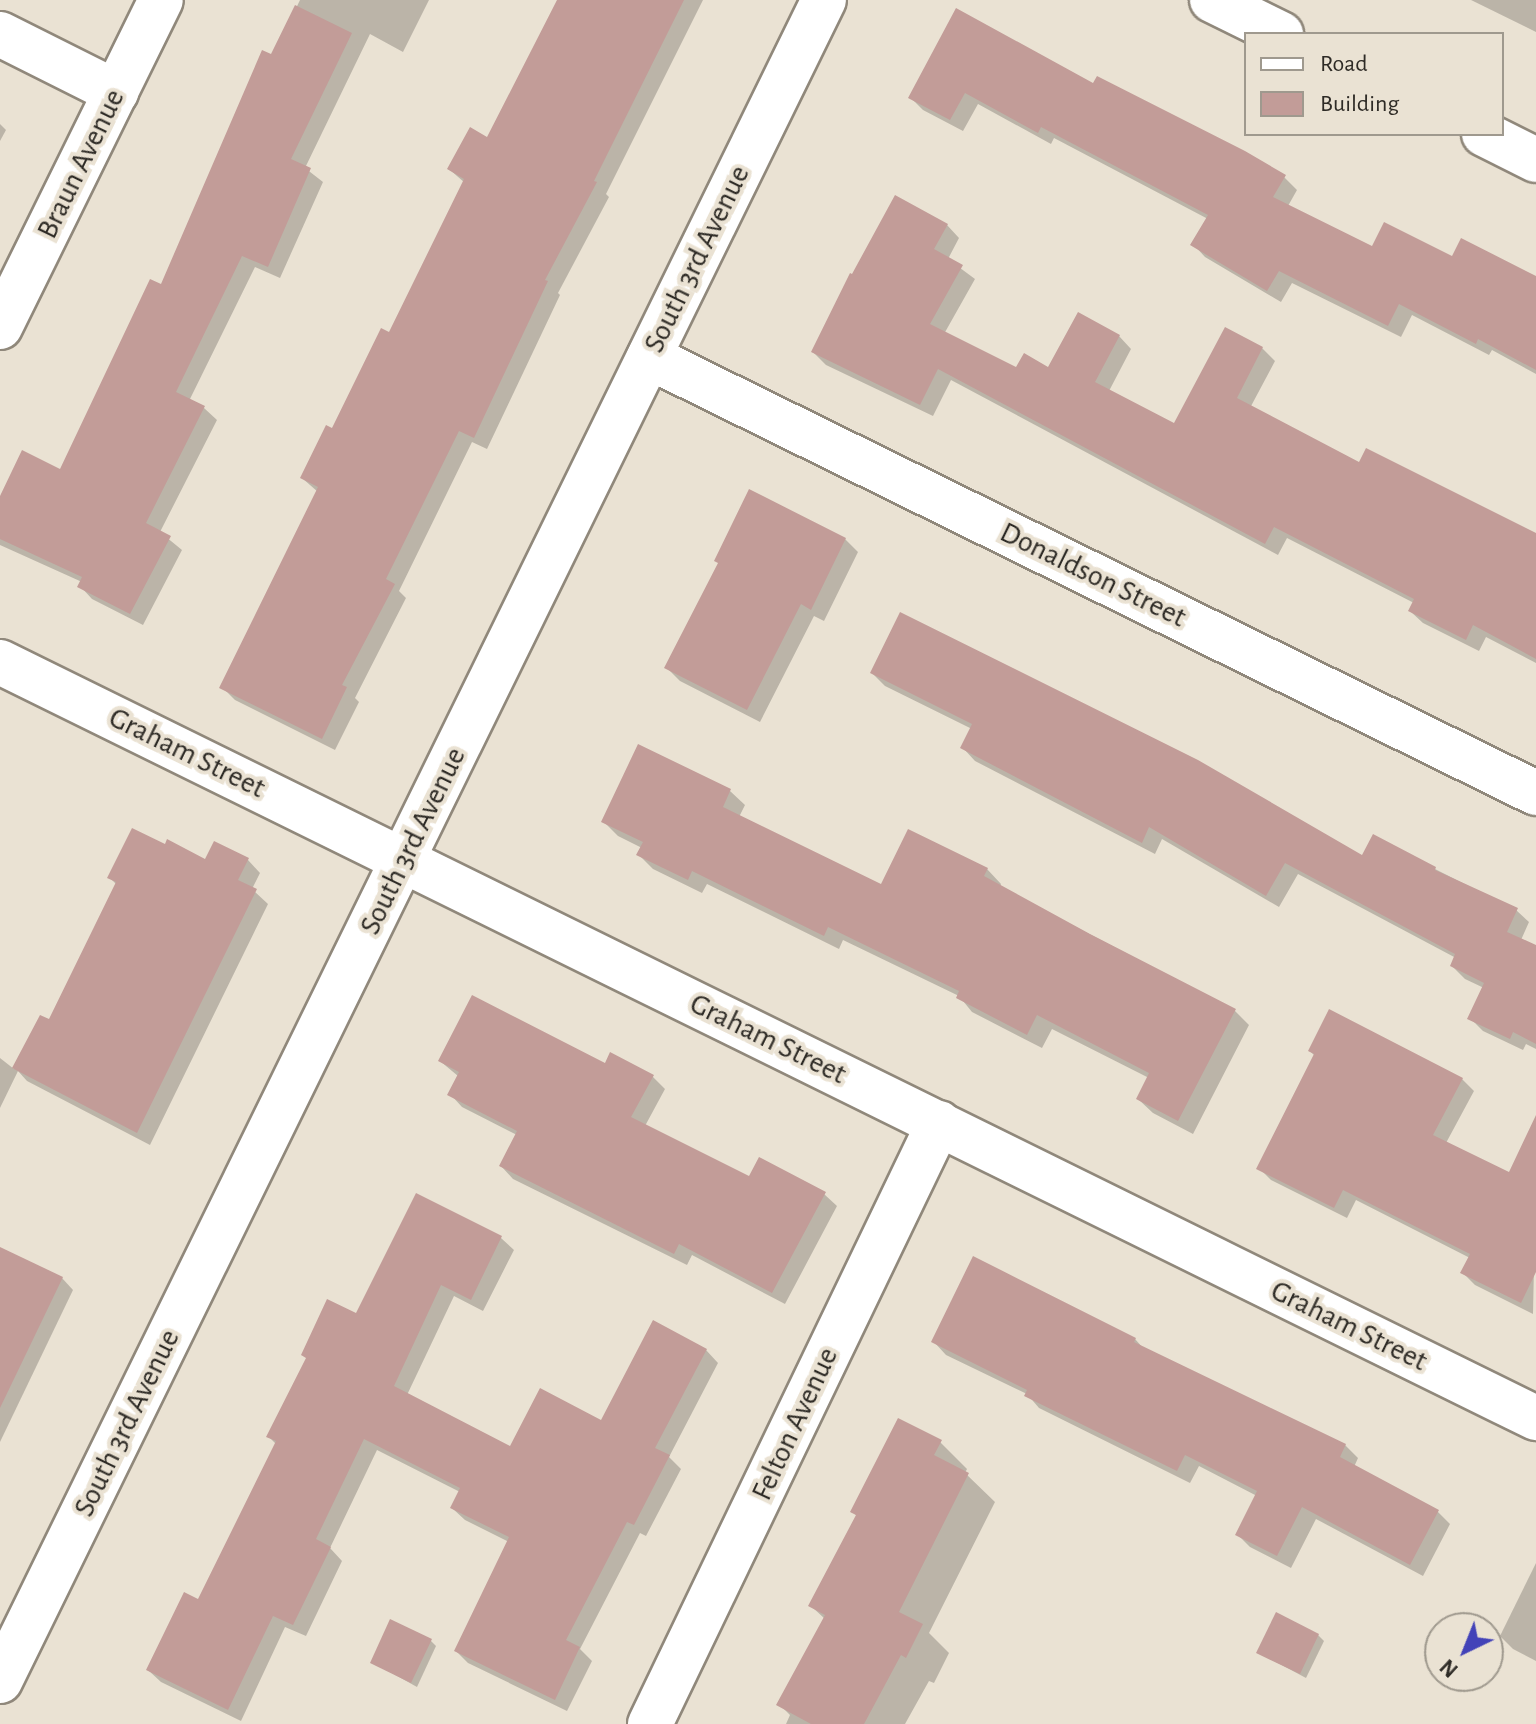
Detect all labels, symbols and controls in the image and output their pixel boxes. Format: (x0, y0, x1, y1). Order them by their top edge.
legend (1244, 32, 1504, 136)
text: Road (1320, 52, 1368, 76)
street label: Braun Avenue (29, 83, 133, 245)
text: Building (1320, 92, 1399, 116)
street label: South 3rd Avenue (636, 160, 758, 358)
street label: Donaldson Street (994, 514, 1192, 636)
street label: Graham Street (103, 700, 271, 806)
street label: South 3rd Avenue (352, 742, 474, 940)
street label: Graham Street (684, 986, 852, 1092)
street label: Graham Street (1265, 1273, 1433, 1379)
street label: South 3rd Avenue (66, 1324, 188, 1522)
street label: Felton Avenue (744, 1342, 846, 1506)
north arrow (1424, 1612, 1504, 1692)
text: N (1436, 1655, 1462, 1681)

